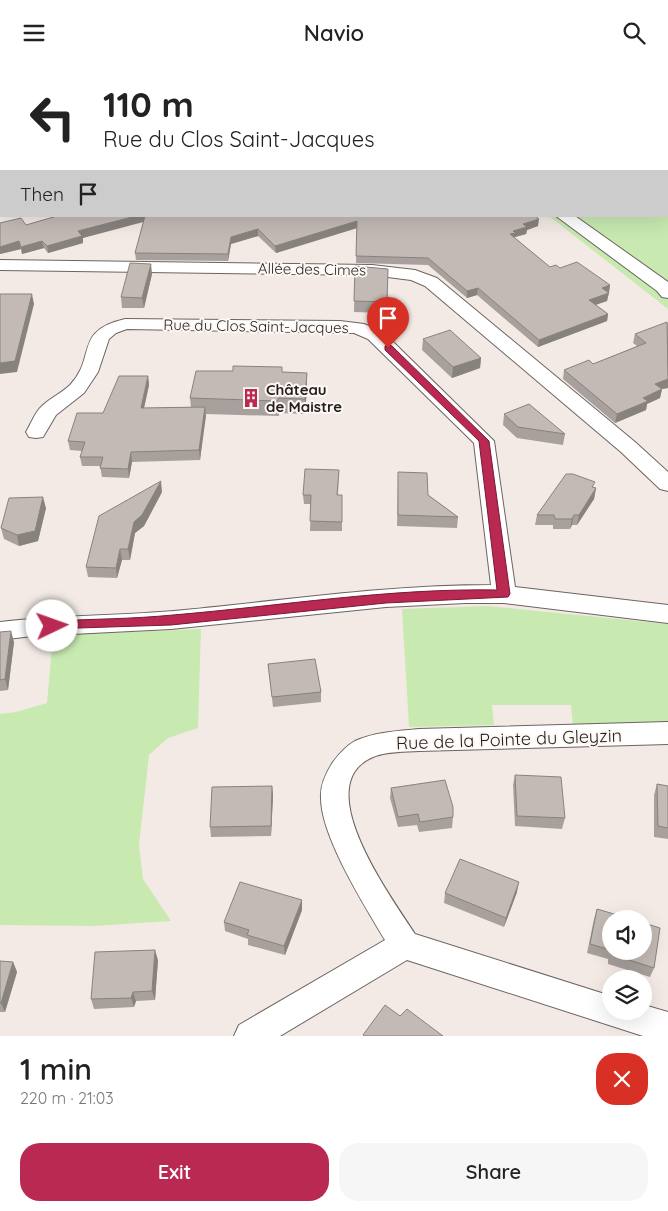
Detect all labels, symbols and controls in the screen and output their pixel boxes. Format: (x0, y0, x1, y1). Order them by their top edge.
icon: menu (20, 19, 48, 47)
text: Navio (304, 19, 364, 47)
icon: search (620, 19, 648, 47)
text: 110 m (103, 82, 194, 126)
icon: left (20, 85, 85, 150)
text: Rue du Clos Saint-Jacques (103, 125, 375, 153)
icon: arrive (74, 180, 102, 208)
text: Then (20, 182, 64, 206)
street label: Allée des Cimes (258, 259, 366, 279)
pin (367, 297, 409, 348)
icon: arrive (374, 304, 402, 332)
street label: Rue du Clos Saint-Jacques (163, 315, 349, 337)
place label: Château de Maistre (266, 380, 342, 416)
building icon: Château de Maistre (240, 387, 262, 409)
position arrow (25, 599, 77, 651)
street label: Rue de la Pointe du Gleyzin (396, 724, 622, 754)
map controls (602, 910, 652, 1020)
button: sound (602, 910, 652, 960)
button: layers (602, 970, 652, 1020)
text: 1 min (20, 1050, 92, 1088)
button: close (596, 1053, 648, 1105)
text: 220 m · 21:03 (20, 1088, 114, 1108)
button: Exit (20, 1143, 329, 1201)
button: Share (339, 1143, 648, 1201)

